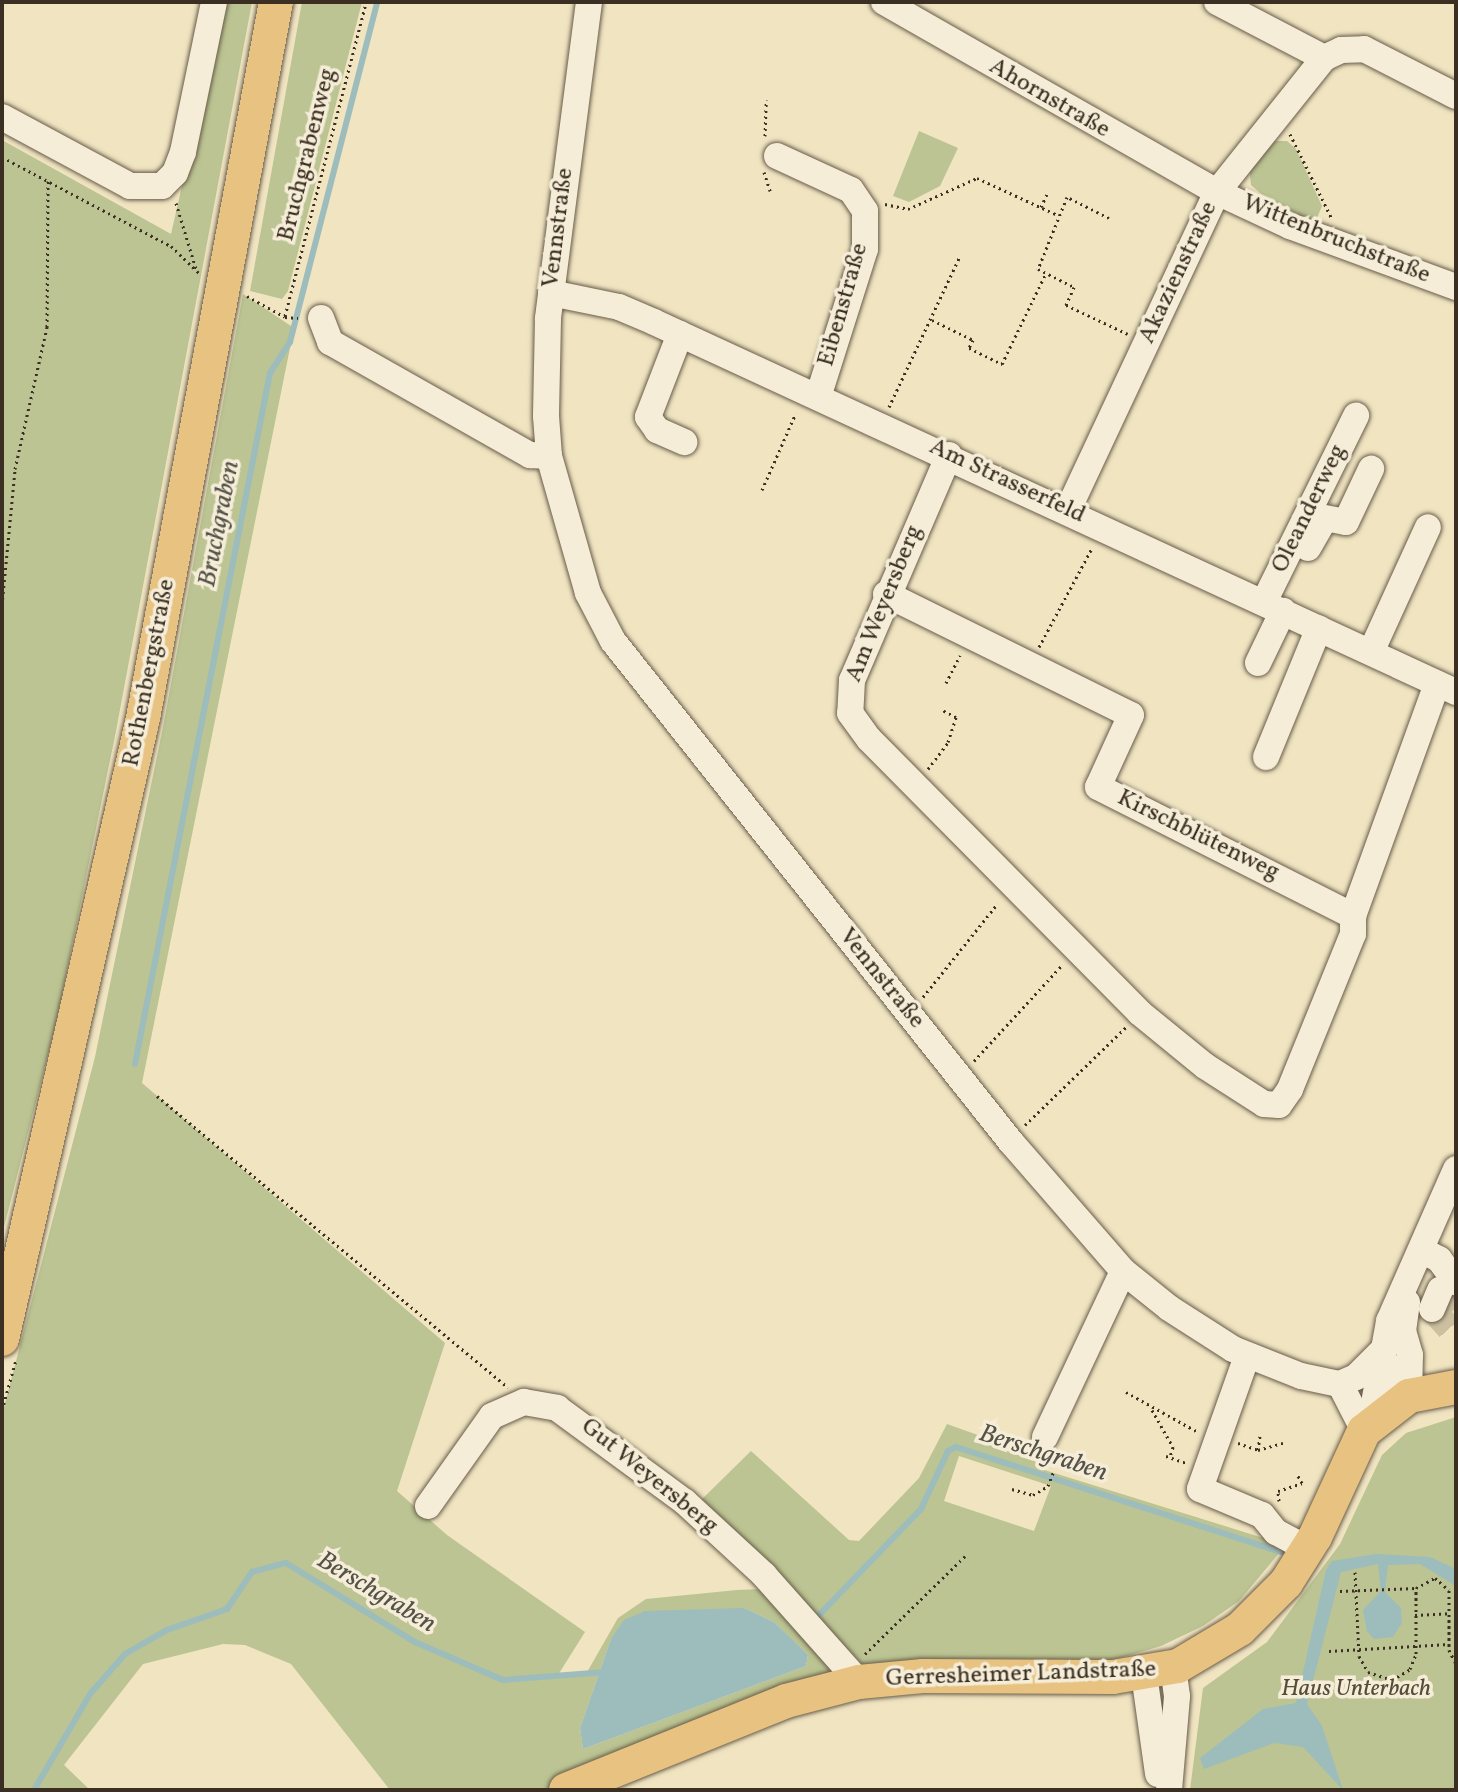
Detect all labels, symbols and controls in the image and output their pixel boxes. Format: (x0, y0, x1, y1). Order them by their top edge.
street label: Ahornstraße (983, 53, 1115, 145)
street label: Bruchgrabenweg (273, 66, 343, 244)
street label: Vennstraße (537, 166, 581, 290)
street label: Wittenbruchstraße (1238, 189, 1434, 291)
street label: Akazienstraße (1134, 197, 1224, 349)
street label: Eibenstraße (813, 240, 875, 370)
street label: Am Strasserfeld (924, 433, 1090, 531)
street label: Oleanderweg (1267, 440, 1353, 578)
water label: Bruchgraben (192, 458, 248, 590)
street label: Am Weyersberg (840, 521, 930, 687)
street label: Rothenbergstraße (118, 577, 182, 769)
street label: Kirschblütenweg (1112, 784, 1284, 888)
street label: Vennstraße (832, 923, 930, 1035)
street label: Gut Weyersberg (574, 1413, 724, 1541)
water label: Berschgraben (975, 1419, 1111, 1489)
water label: Berschgraben (311, 1545, 441, 1641)
street label: Gerresheimer Landstraße (885, 1656, 1157, 1694)
park label: Haus Unterbach (1281, 1676, 1431, 1704)

